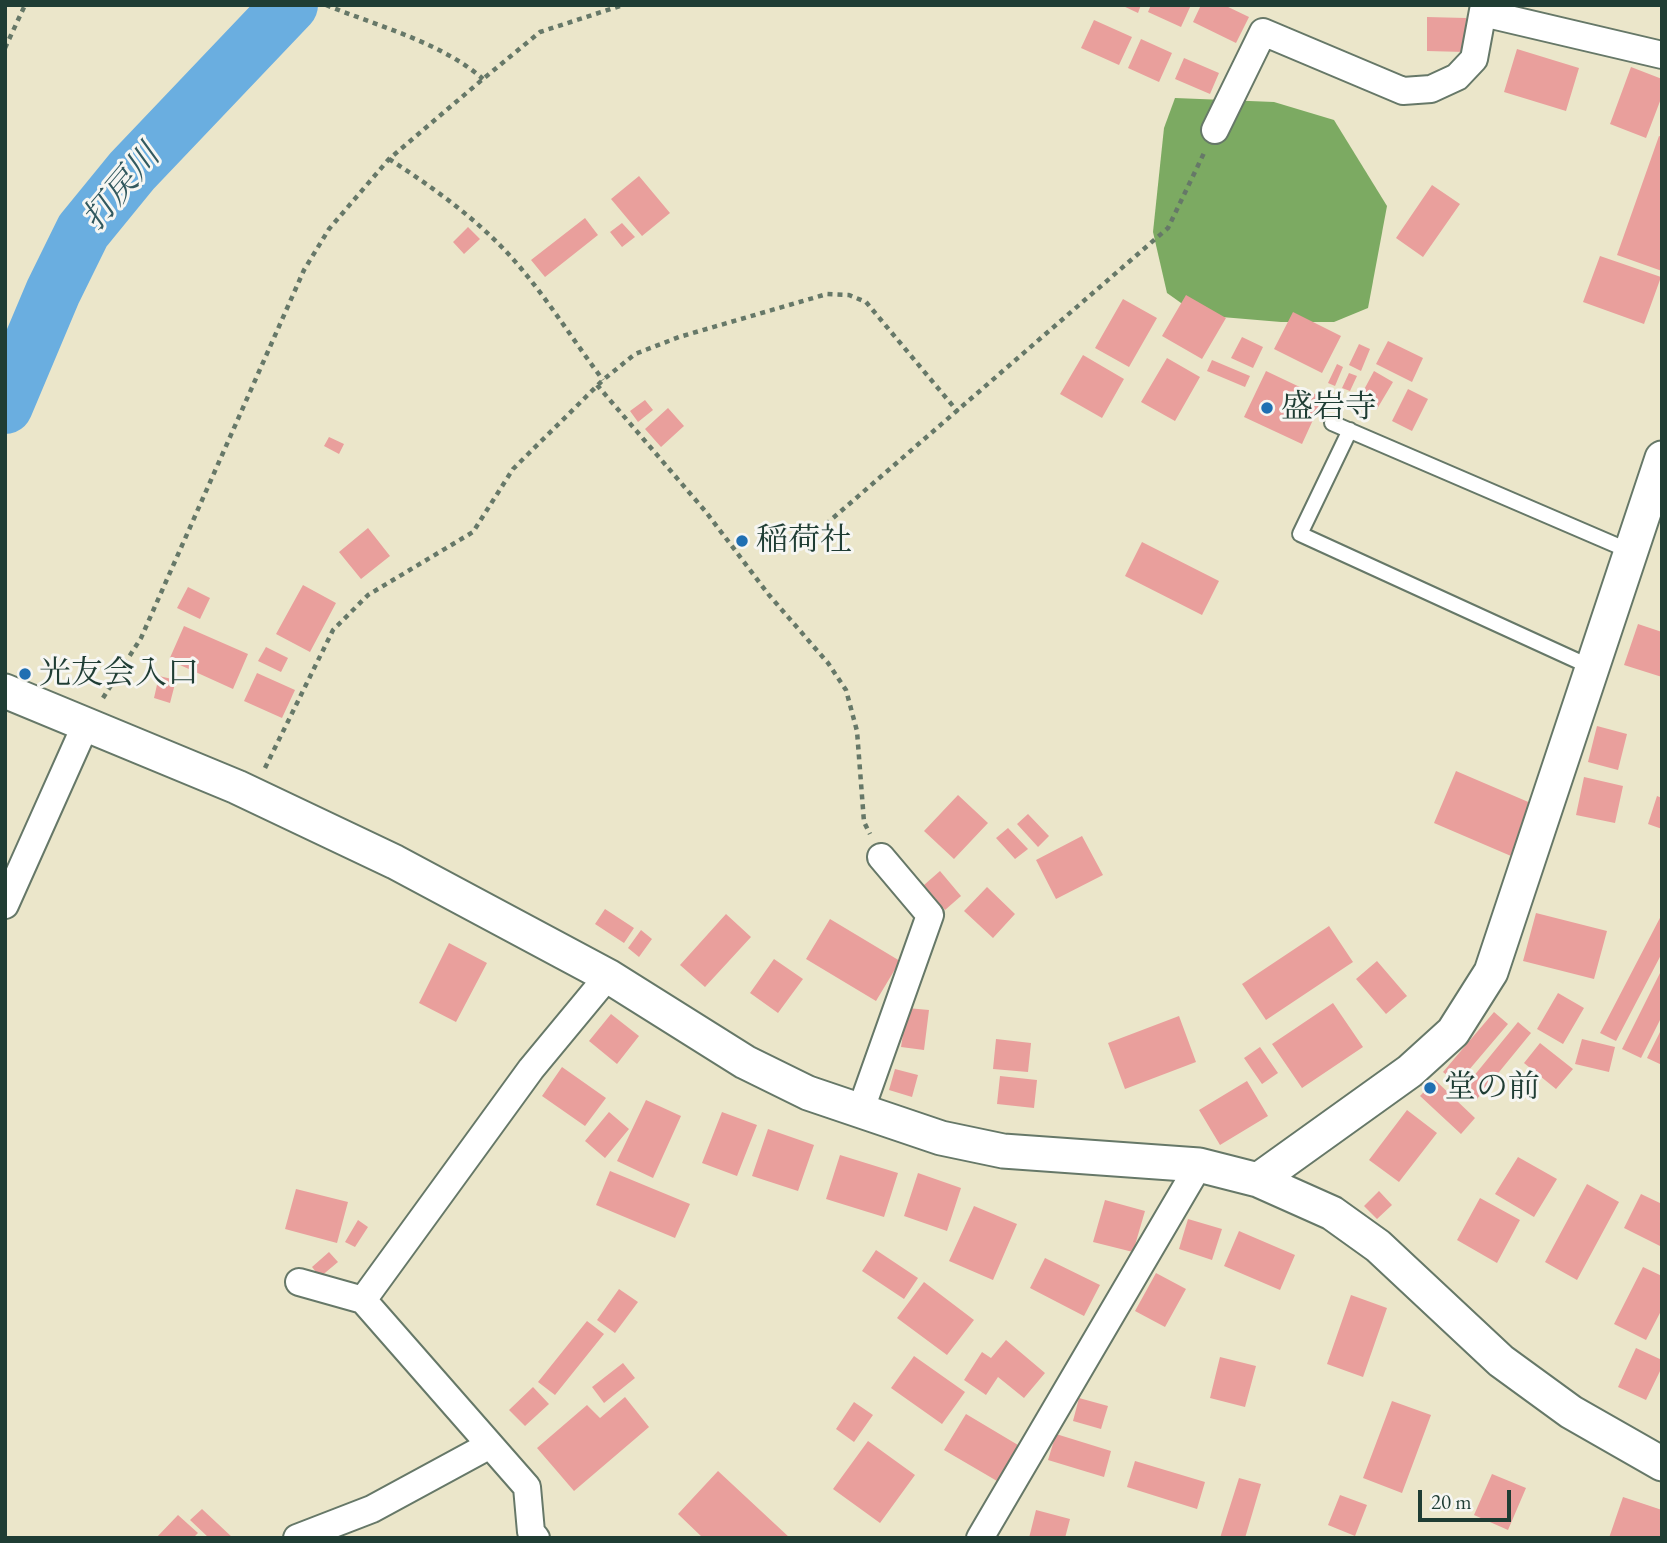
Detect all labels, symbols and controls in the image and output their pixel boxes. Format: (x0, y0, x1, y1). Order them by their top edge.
water label: 打戻川 (75, 137, 169, 239)
place label: 盛岩寺 (1281, 389, 1377, 427)
marker: 盛岩寺 (1259, 400, 1275, 416)
place label: 稲荷社 (756, 522, 852, 560)
marker: 稲荷社 (734, 533, 750, 549)
place label: 光友会入口 (39, 655, 199, 693)
marker: 光友会入口 (17, 666, 33, 682)
place label: 堂の前 (1444, 1069, 1540, 1107)
marker: 堂の前 (1422, 1080, 1438, 1096)
scale bar (1422, 1476, 1515, 1520)
text: 20 m (1431, 1488, 1472, 1515)

